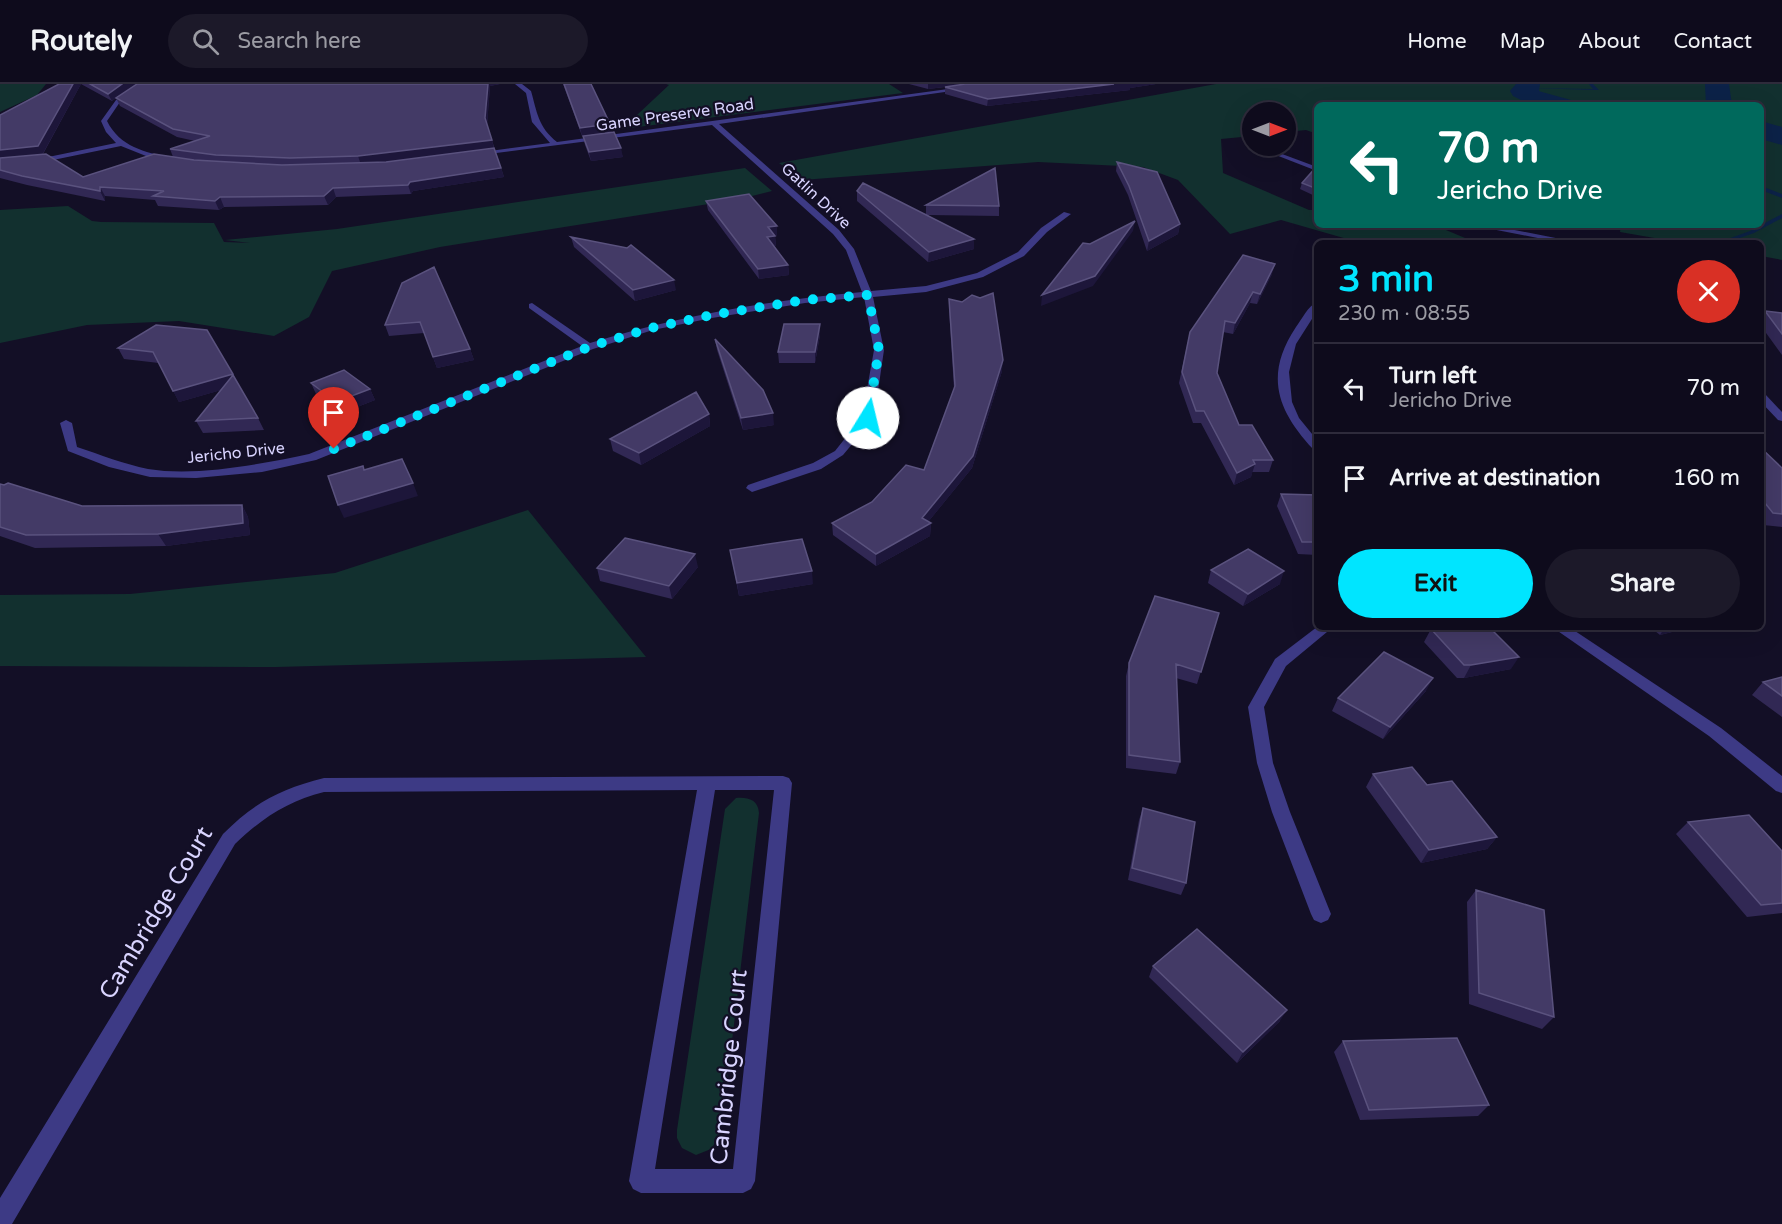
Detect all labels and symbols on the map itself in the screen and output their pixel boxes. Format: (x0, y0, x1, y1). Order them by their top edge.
street label: Game Preserve Road (595, 94, 755, 136)
north arrow (1242, 102, 1296, 156)
street label: Gatlin Drive (777, 159, 855, 233)
position arrow (836, 386, 900, 450)
pin (308, 387, 359, 449)
street label: Jericho Drive (186, 438, 286, 468)
street label: Cambridge Court (93, 821, 219, 1005)
street label: Cambridge Court (704, 968, 754, 1166)

